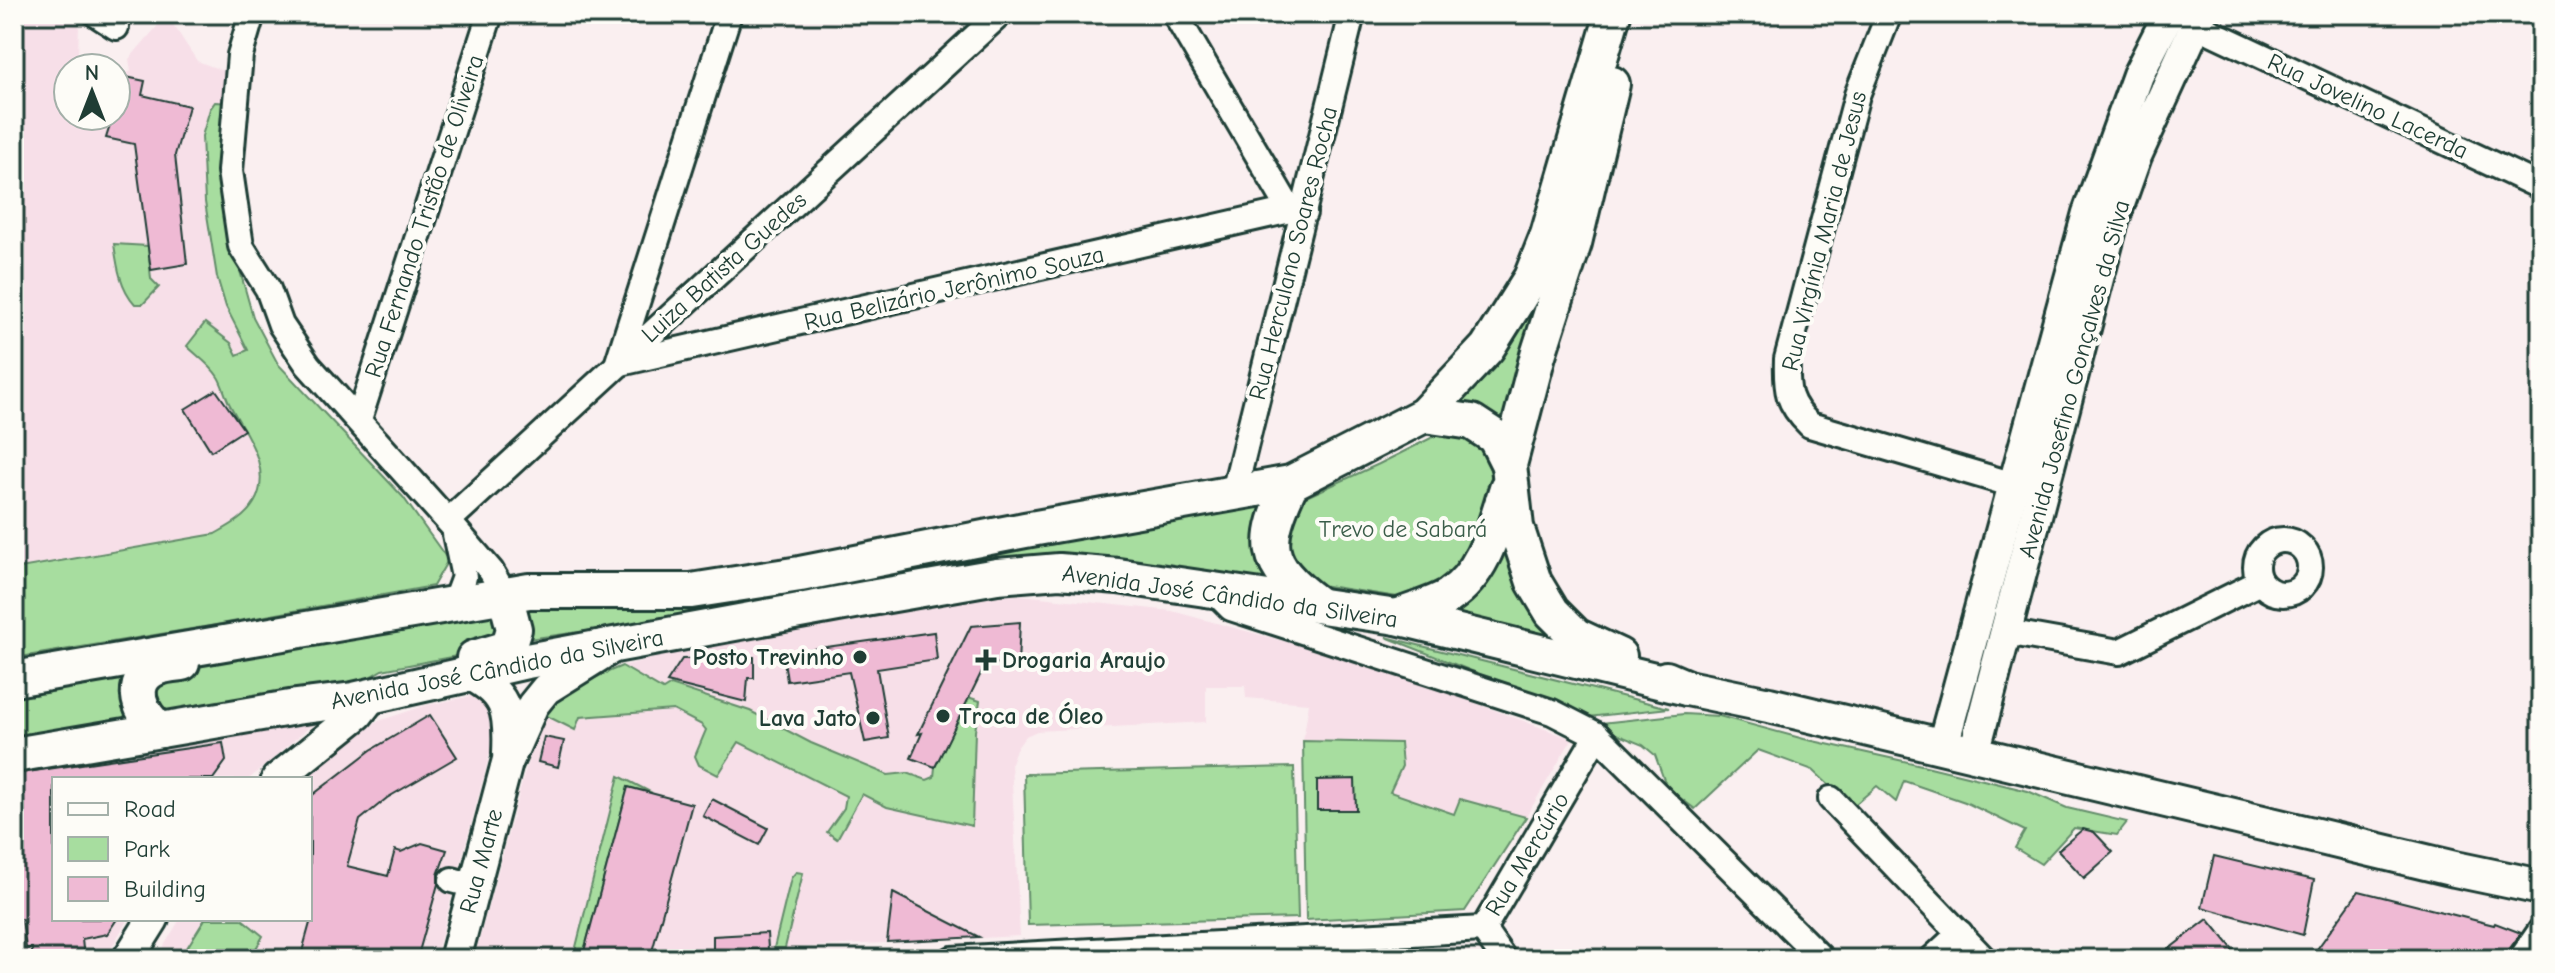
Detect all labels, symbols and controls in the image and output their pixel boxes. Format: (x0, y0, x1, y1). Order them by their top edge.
street label: Rua Jovelino Lacerda (2263, 47, 2473, 165)
street label: Rua Fernando Tristão de Oliveira (359, 51, 489, 381)
north arrow (52, 52, 132, 132)
text: N (85, 60, 99, 86)
street label: Rua Virgínia Maria de Jesus (1776, 88, 1872, 374)
street label: Rua Herculano Soares Rocha (1243, 103, 1343, 403)
street label: Luiza Batista Guedes (636, 186, 812, 348)
street label: Avenida Josefino Gonçalves da Silva (2013, 197, 2135, 561)
street label: Rua Belizário Jerônimo Souza (801, 240, 1107, 336)
park label: Trevo de Sabará (1319, 515, 1487, 543)
street label: Avenida José Cândido da Silveira (1061, 559, 1399, 633)
street label: Avenida José Cândido da Silveira (328, 623, 666, 715)
place label: Posto Trevinho (692, 643, 844, 671)
place label: Drogaria Araujo (1002, 646, 1166, 674)
marker: Posto Trevinho (851, 648, 869, 666)
marker: Drogaria Araujo (977, 651, 995, 669)
place label: Troca de Óleo (959, 702, 1103, 730)
place label: Lava Jato (759, 704, 857, 732)
marker: Troca de Óleo (934, 707, 952, 725)
marker: Lava Jato (864, 709, 882, 727)
legend (52, 777, 312, 921)
street label: Rua Mercúrio (1479, 787, 1575, 921)
text: Road (124, 795, 176, 823)
street label: Rua Marte (454, 806, 508, 916)
text: Park (124, 835, 170, 863)
text: Building (124, 875, 206, 903)

